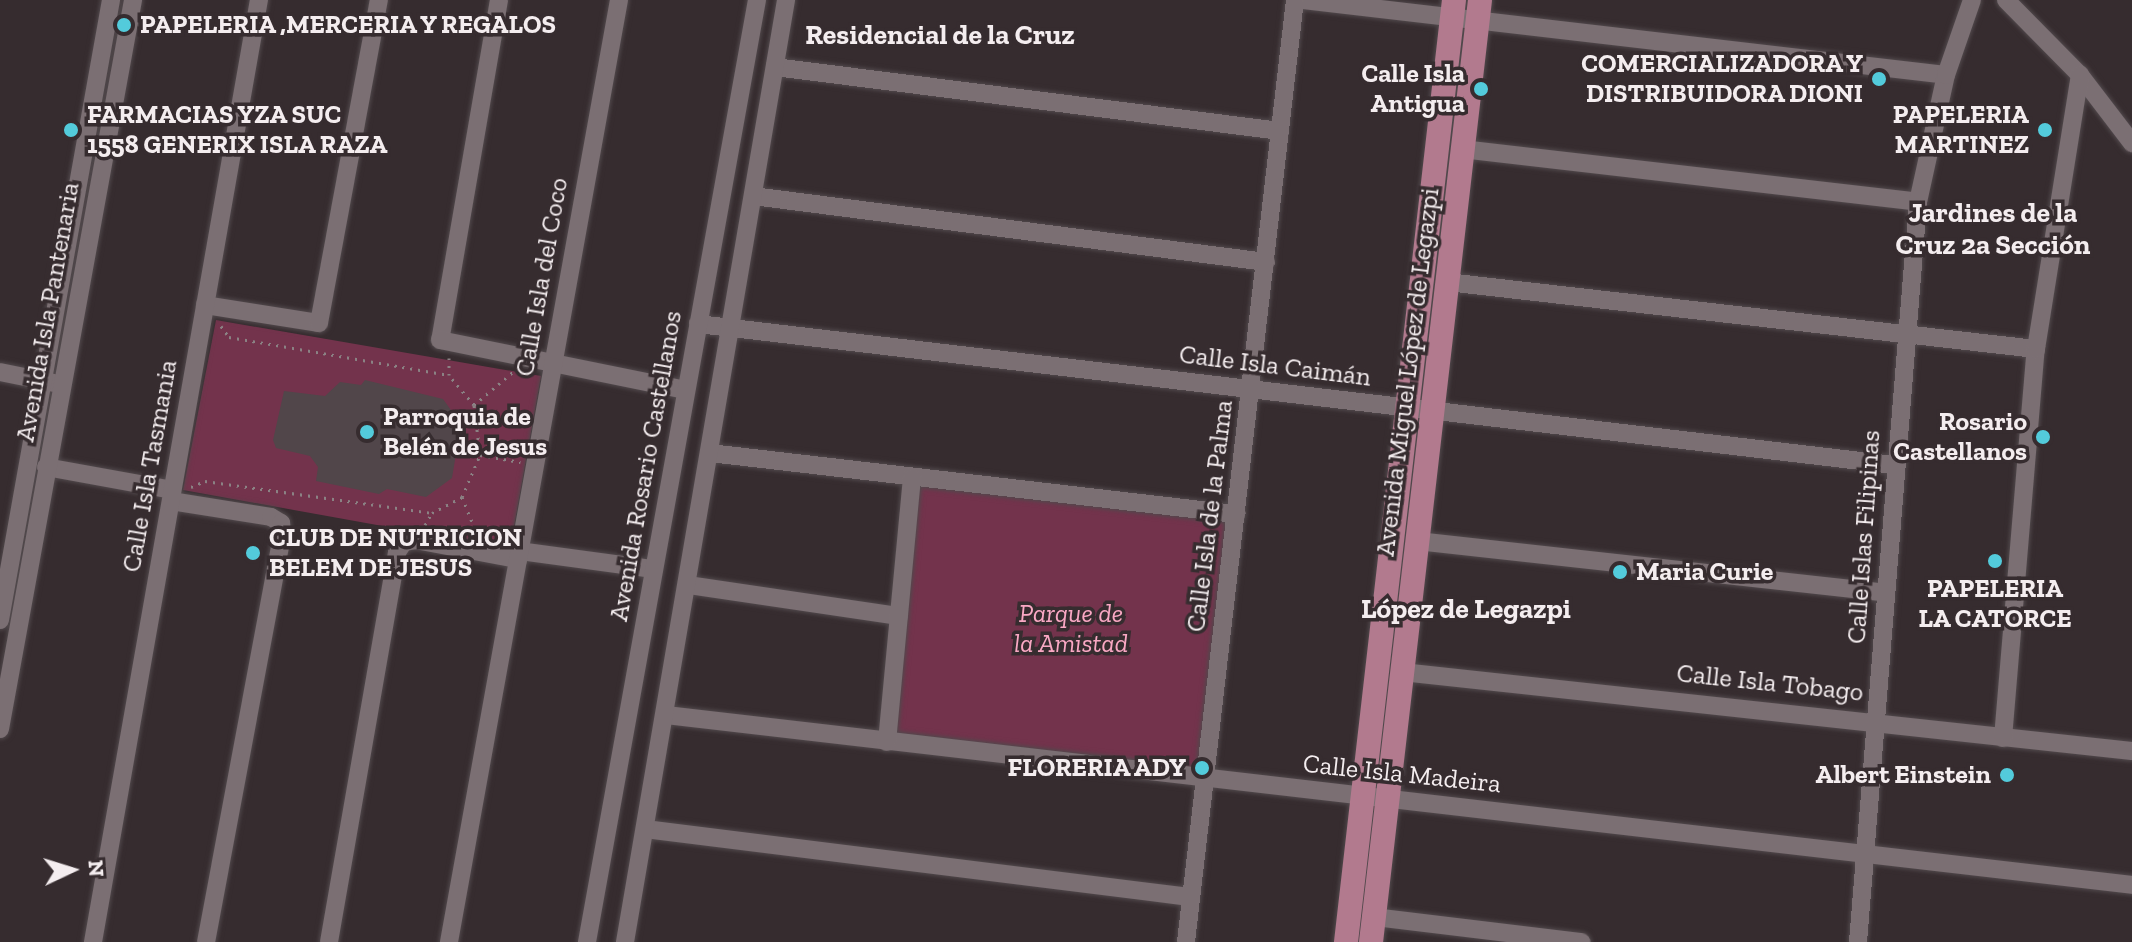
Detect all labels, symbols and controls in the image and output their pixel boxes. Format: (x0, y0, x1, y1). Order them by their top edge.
place label: PAPELERIA ,MERCERIA Y REGALOS (140, 9, 559, 41)
marker: PAPELERIA ,MERCERIA Y REGALOS (115, 16, 133, 34)
district label: Residencial de la Cruz (805, 18, 1075, 52)
place label: COMERCIALIZADORA Y DISTRIBUIDORA DIONI (1580, 48, 1863, 110)
place label: Calle Isla Antigua (1361, 58, 1465, 120)
marker: COMERCIALIZADORA Y DISTRIBUIDORA DIONI (1870, 70, 1888, 88)
marker: Calle Isla Antigua (1472, 80, 1490, 98)
place label: FARMACIAS YZA SUC 1558 GENERIX ISLA RAZA (87, 99, 388, 160)
place label: PAPELERIA MARTINEZ (1893, 99, 2029, 160)
marker: FARMACIAS YZA SUC 1558 GENERIX ISLA RAZA (62, 121, 80, 139)
marker: PAPELERIA MARTINEZ (2036, 121, 2054, 139)
street label: Calle Isla del Coco (509, 175, 575, 379)
street label: Avenida Isla Pantenaria (10, 180, 86, 444)
street label: Avenida Miguel López de Legazpi (1370, 186, 1446, 558)
district label: Jardines de la Cruz 2a Sección (1896, 196, 2090, 262)
street label: Avenida Rosario Castellanos (603, 308, 689, 624)
street label: Calle Isla Caimán (1177, 339, 1373, 393)
street label: Calle Isla Tasmania (116, 357, 184, 575)
street label: Calle Isla de la Palma (1180, 398, 1240, 634)
place label: Parroquia de Belén de Jesus (383, 401, 548, 462)
place label: Rosario Castellanos (1893, 406, 2027, 468)
marker: Parroquia de Belén de Jesus (358, 423, 376, 441)
marker: Rosario Castellanos (2034, 428, 2052, 446)
street label: Calle Islas Filipinas (1841, 429, 1887, 645)
place label: CLUB DE NUTRICION BELEM DE JESUS (269, 522, 522, 584)
marker: CLUB DE NUTRICION BELEM DE JESUS (244, 544, 262, 562)
marker: PAPELERIA LA CATORCE (1986, 552, 2004, 570)
place label: Maria Curie (1636, 556, 1773, 588)
marker: Maria Curie (1611, 563, 1629, 581)
place label: PAPELERIA LA CATORCE (1918, 573, 2072, 634)
district label: López de Legazpi (1361, 592, 1571, 626)
park label: Parque de la Amistad (1014, 598, 1128, 660)
street label: Calle Isla Tobago (1675, 658, 1865, 708)
street label: Calle Isla Madeira (1302, 748, 1502, 800)
place label: FLORERIA ADY (1006, 752, 1186, 784)
marker: FLORERIA ADY (1193, 759, 1211, 777)
place label: Albert Einstein (1816, 759, 1991, 791)
marker: Albert Einstein (1998, 766, 2016, 784)
north arrow (32, 830, 112, 910)
text: N (82, 859, 110, 878)

